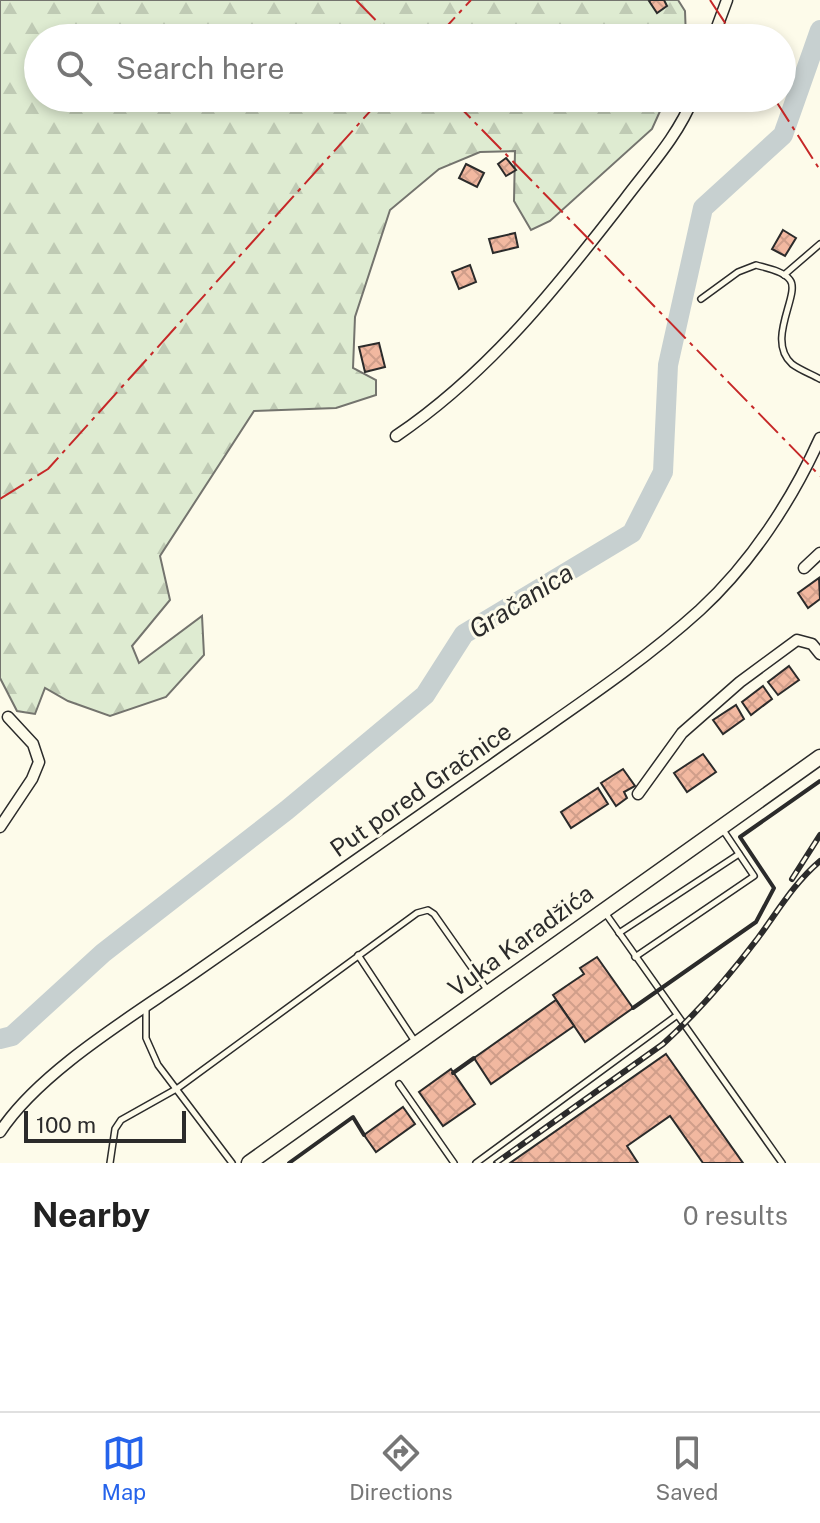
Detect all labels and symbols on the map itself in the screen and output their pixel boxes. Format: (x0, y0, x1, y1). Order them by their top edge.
water label: Gračanica (463, 556, 579, 645)
street label: Put pored Gračnice (325, 716, 516, 862)
street label: Vuka Karadžića (443, 878, 598, 1002)
scale bar (24, 1107, 186, 1143)

